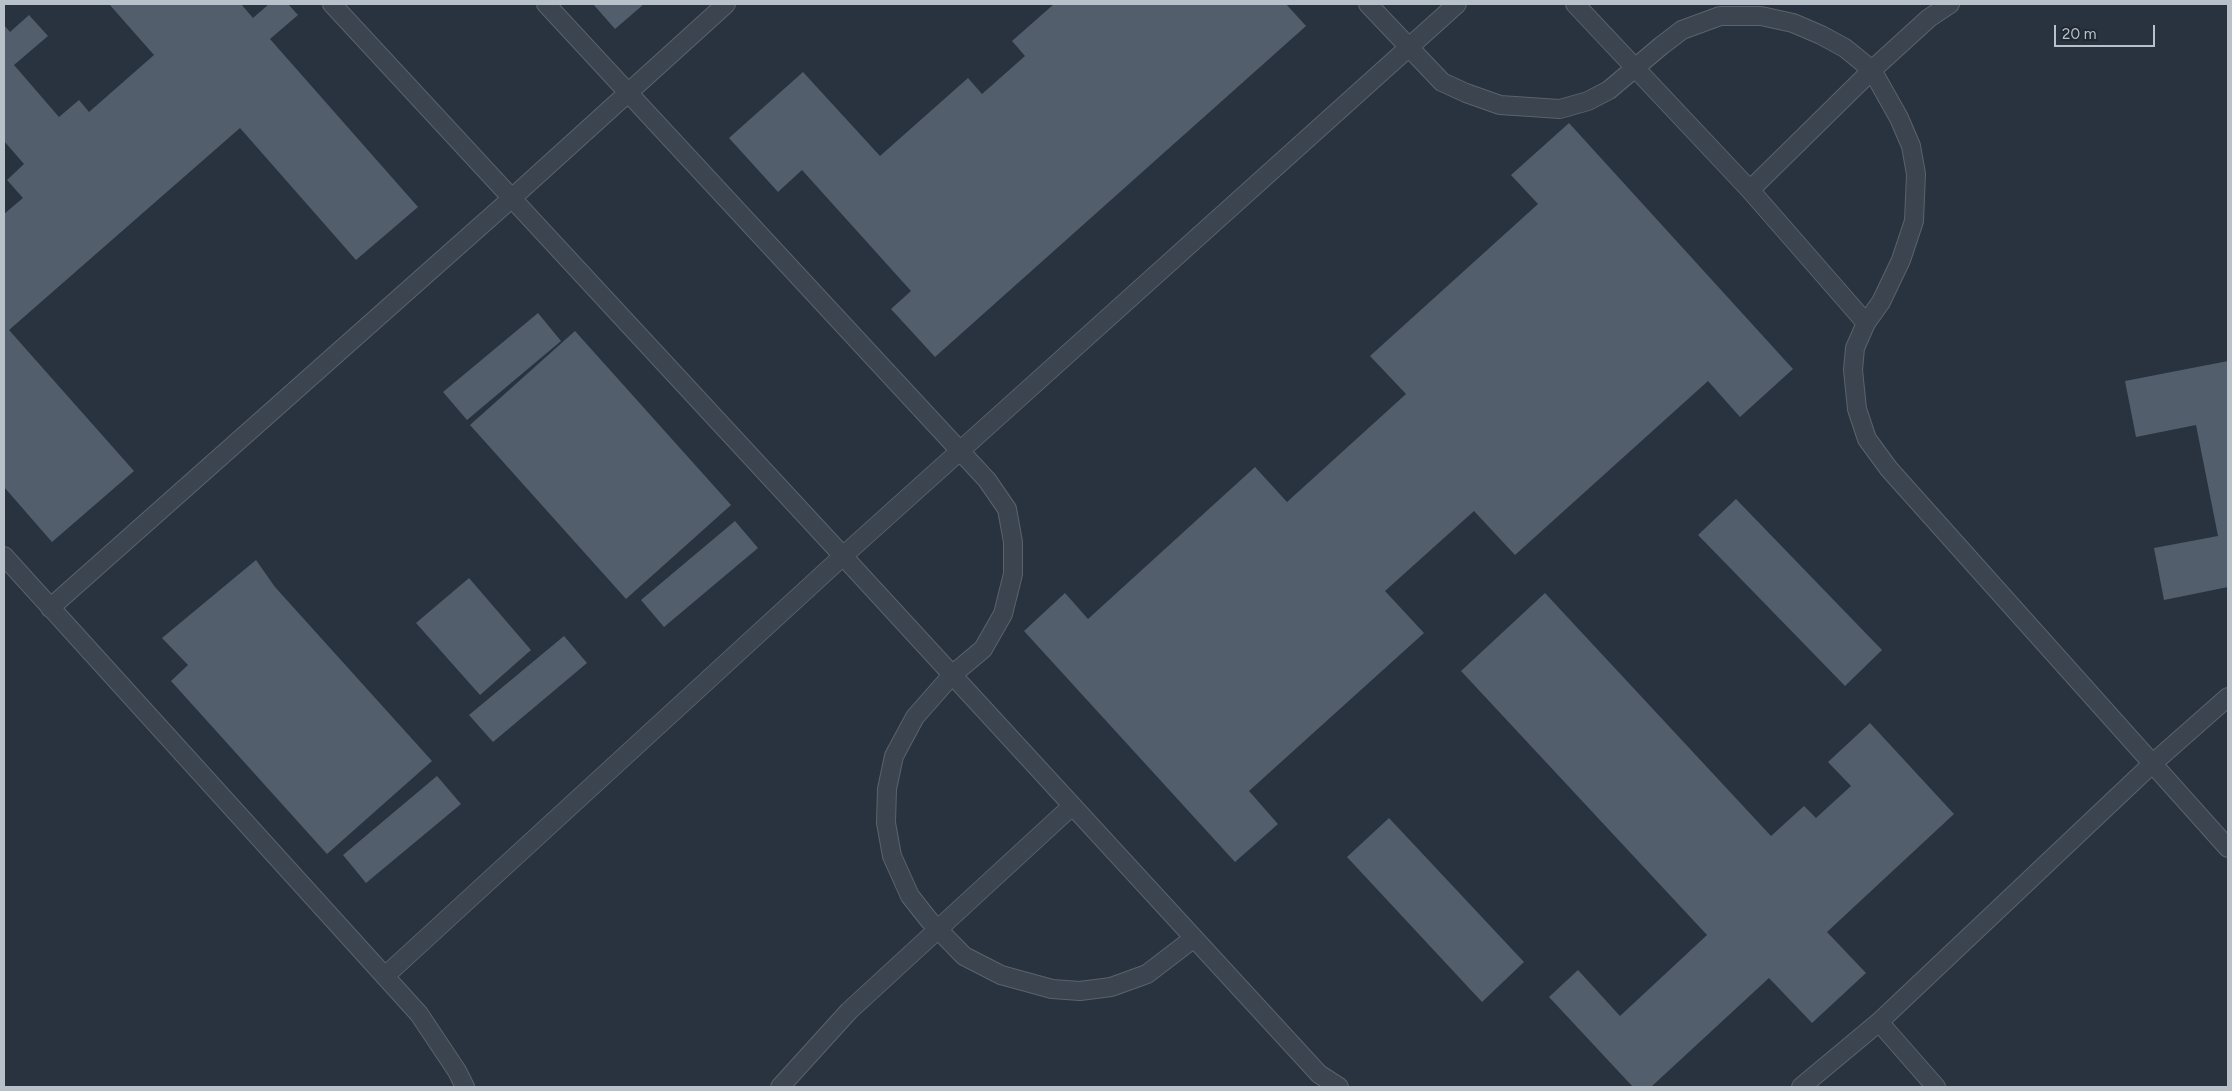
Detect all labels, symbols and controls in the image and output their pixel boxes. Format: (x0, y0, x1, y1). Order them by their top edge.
scale bar (2057, 15, 2158, 47)
text: 20 m (2062, 25, 2096, 43)

